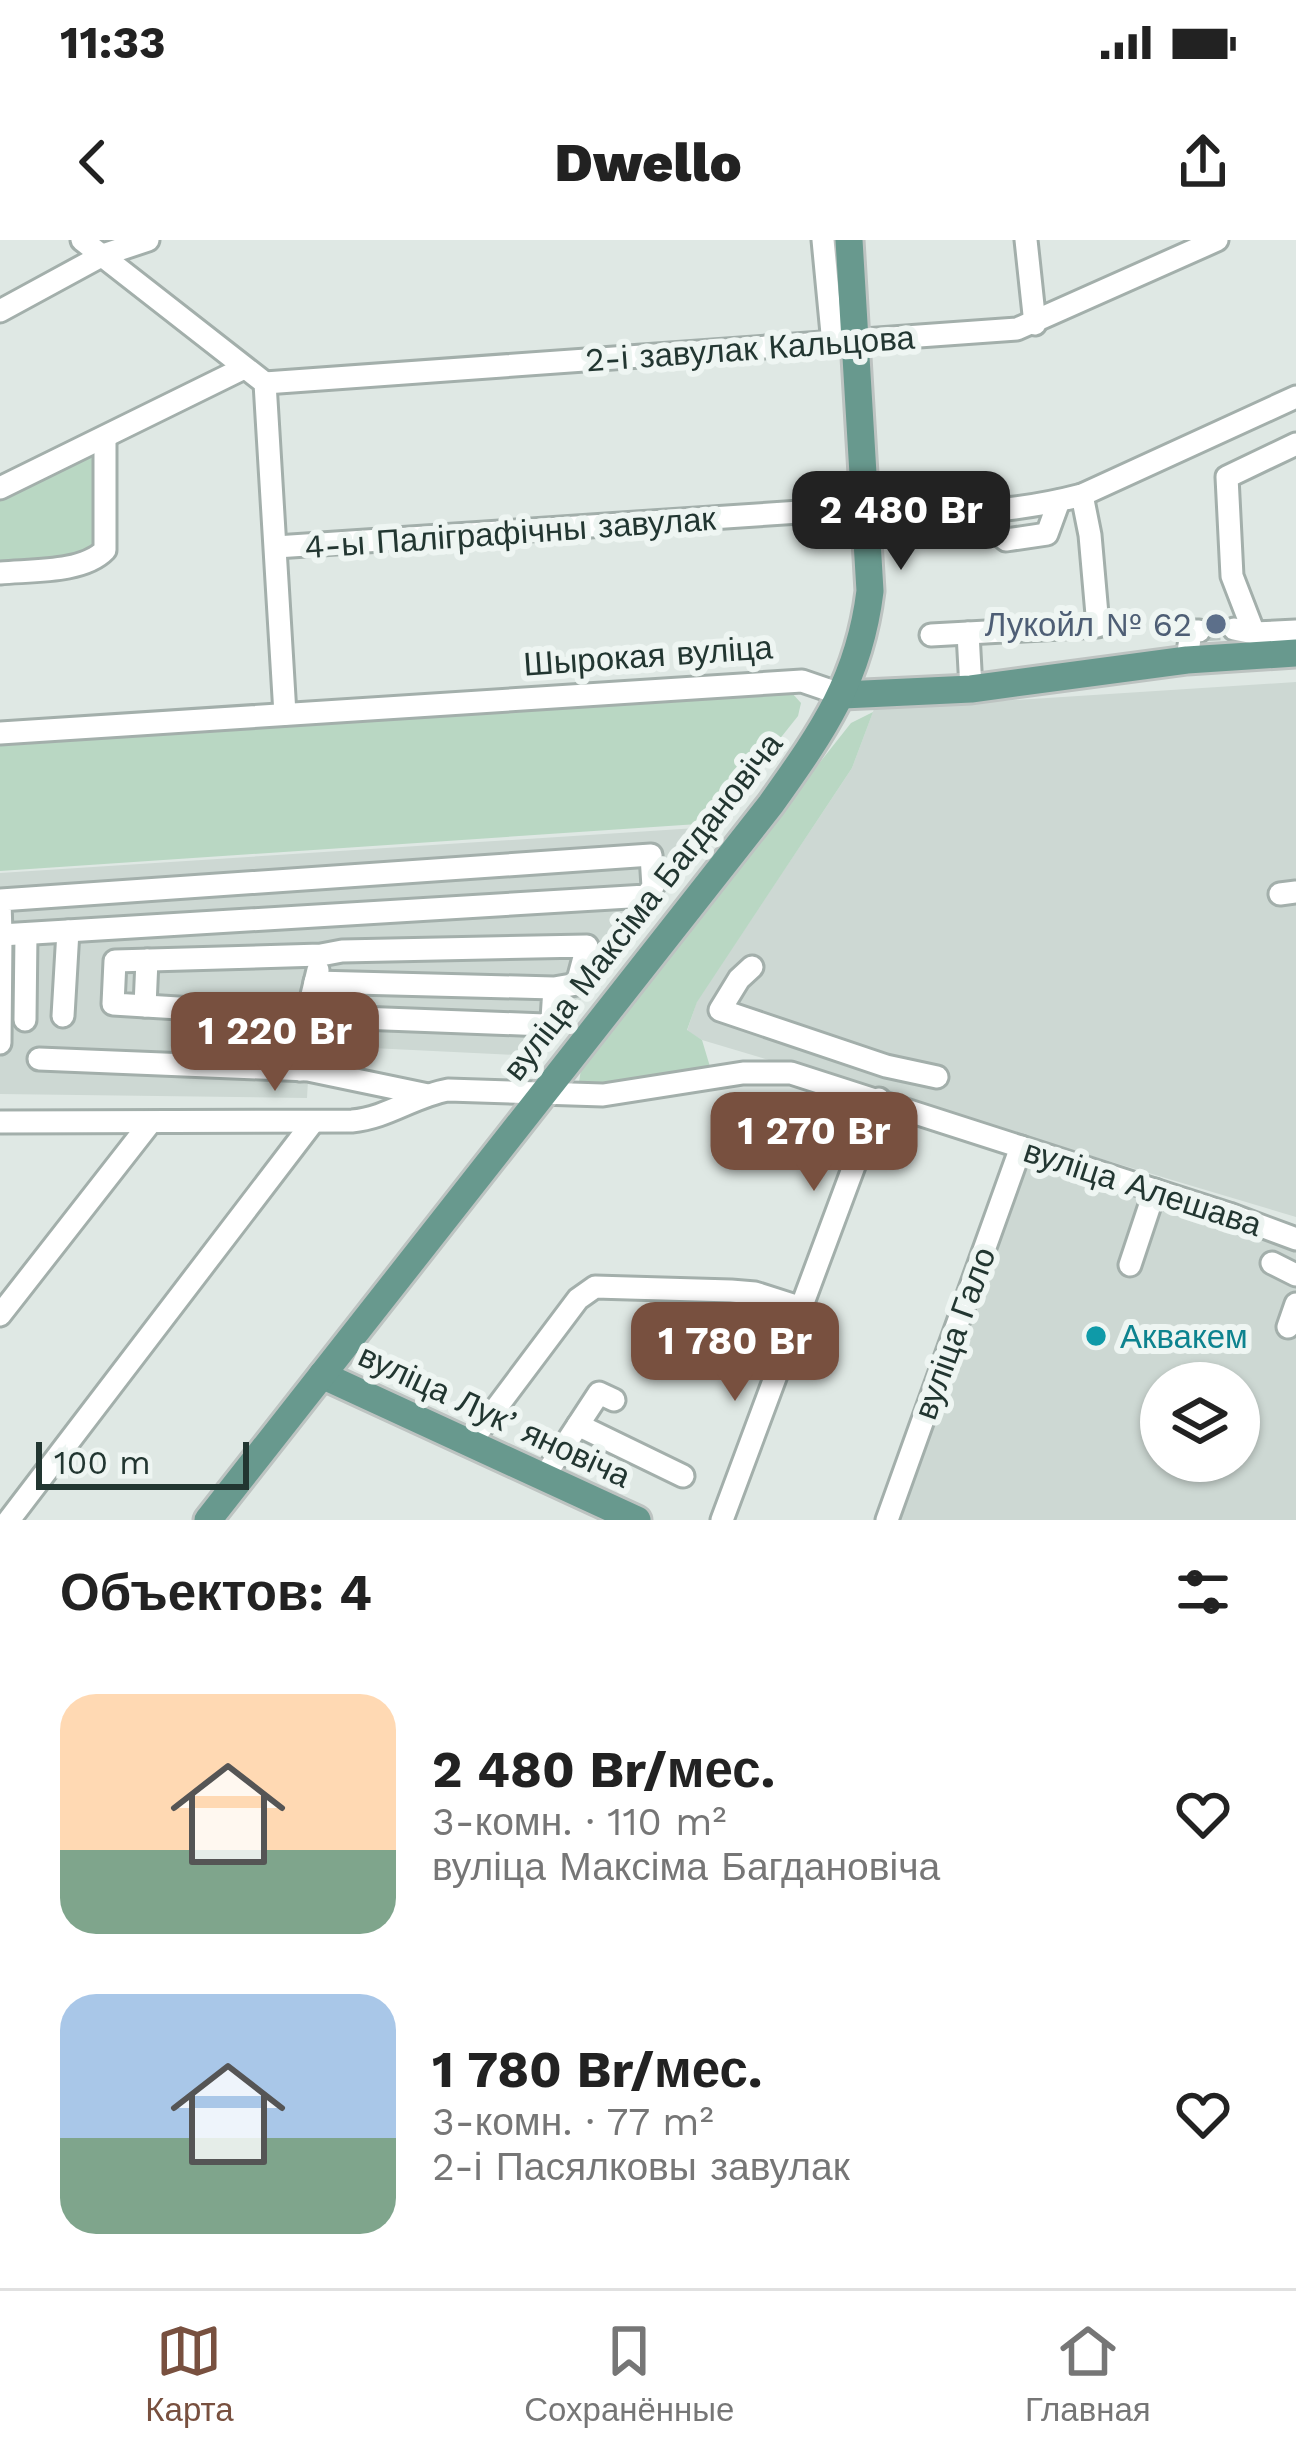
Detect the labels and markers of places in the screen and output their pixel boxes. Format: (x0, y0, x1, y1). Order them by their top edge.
pin: 2 480 Br (777, 471, 1025, 573)
place label: Лукойл № 62 (985, 605, 1192, 644)
marker: Лукойл № 62 (1203, 611, 1229, 637)
pin: 1 220 Br (151, 992, 399, 1094)
pin: 1 270 Br (690, 1092, 938, 1194)
pin: 1 780 Br (611, 1302, 859, 1404)
place label: Аквакем (1120, 1317, 1248, 1356)
marker: Аквакем (1083, 1323, 1109, 1349)

